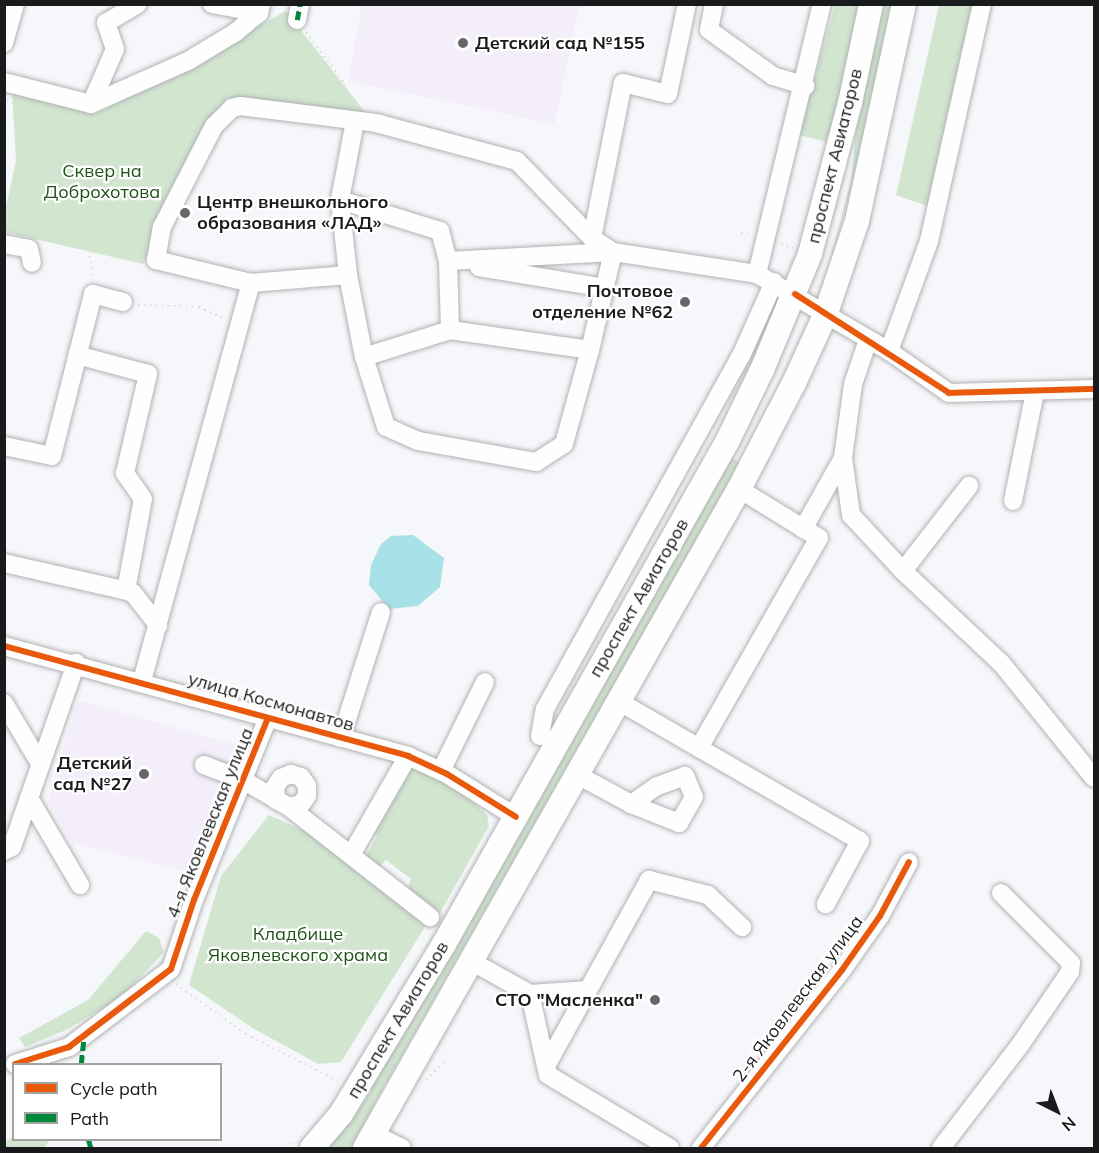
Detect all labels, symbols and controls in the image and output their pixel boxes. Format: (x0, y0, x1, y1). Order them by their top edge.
place label: Детский сад №155 (475, 32, 645, 54)
marker: Детский сад №155 (456, 36, 470, 50)
street label: проспект Авиаторов (803, 66, 867, 246)
park label: Сквер на Доброхотова (44, 161, 160, 204)
place label: Центр внешкольного образования «ЛАД» (197, 192, 388, 234)
marker: Центр внешкольного образования «ЛАД» (178, 206, 192, 220)
place label: Почтовое отделение №62 (532, 281, 673, 324)
marker: Почтовое отделение №62 (678, 295, 692, 309)
street label: проспект Авиаторов (585, 515, 693, 681)
street label: улица Космонавтов (186, 668, 356, 736)
street label: 4-я Яковлевская улица (162, 725, 258, 921)
place label: Детский сад №27 (53, 753, 132, 795)
marker: Детский сад №27 (137, 767, 151, 781)
street label: 2-я Яковлевская улица (728, 911, 868, 1087)
park label: Кладбище Яковлевского храма (208, 924, 388, 966)
street label: проспект Авиаторов (343, 937, 453, 1103)
place label: СТО "Масленка" (495, 989, 643, 1011)
marker: СТО "Масленка" (648, 993, 662, 1007)
legend (12, 1063, 222, 1141)
text: Cycle path (70, 1077, 157, 1100)
north arrow (1027, 1081, 1087, 1141)
text: Path (70, 1107, 109, 1130)
text: N (1058, 1113, 1080, 1136)

